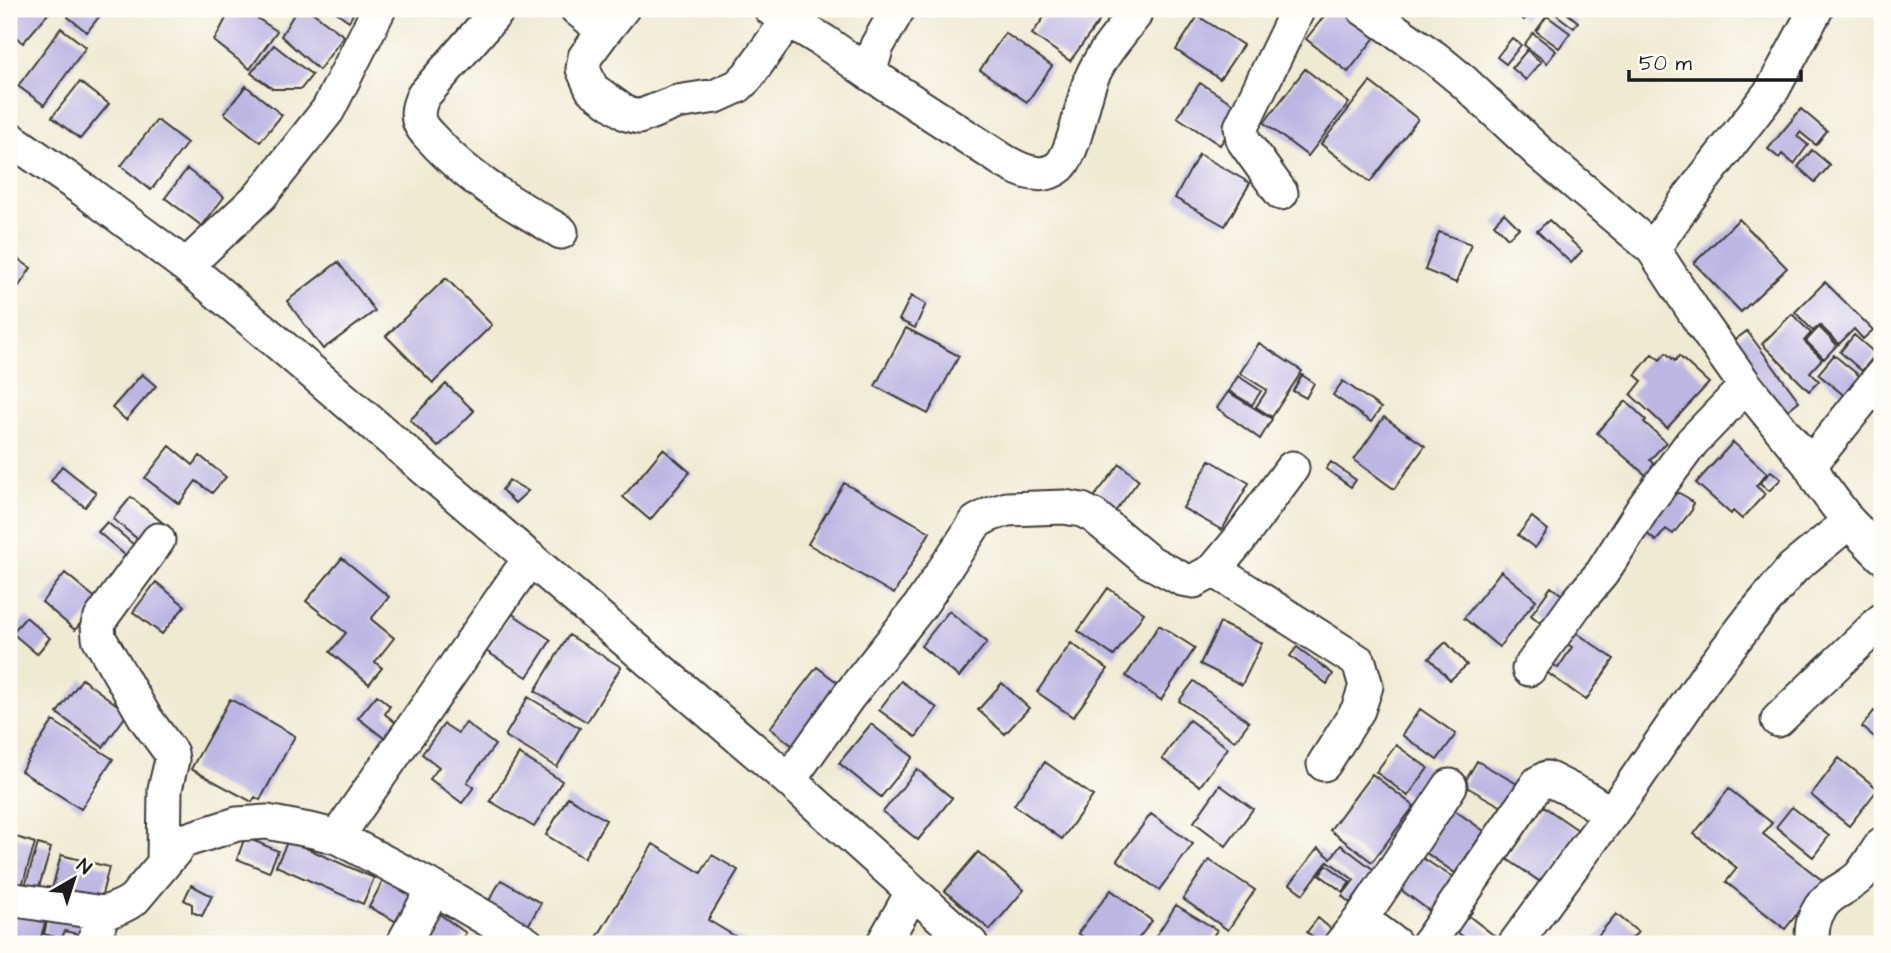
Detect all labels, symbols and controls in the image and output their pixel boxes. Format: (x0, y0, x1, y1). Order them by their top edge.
scale bar (1629, 38, 1800, 82)
text: 50 m (1639, 49, 1693, 78)
north arrow (38, 844, 108, 914)
text: N (71, 853, 97, 881)

